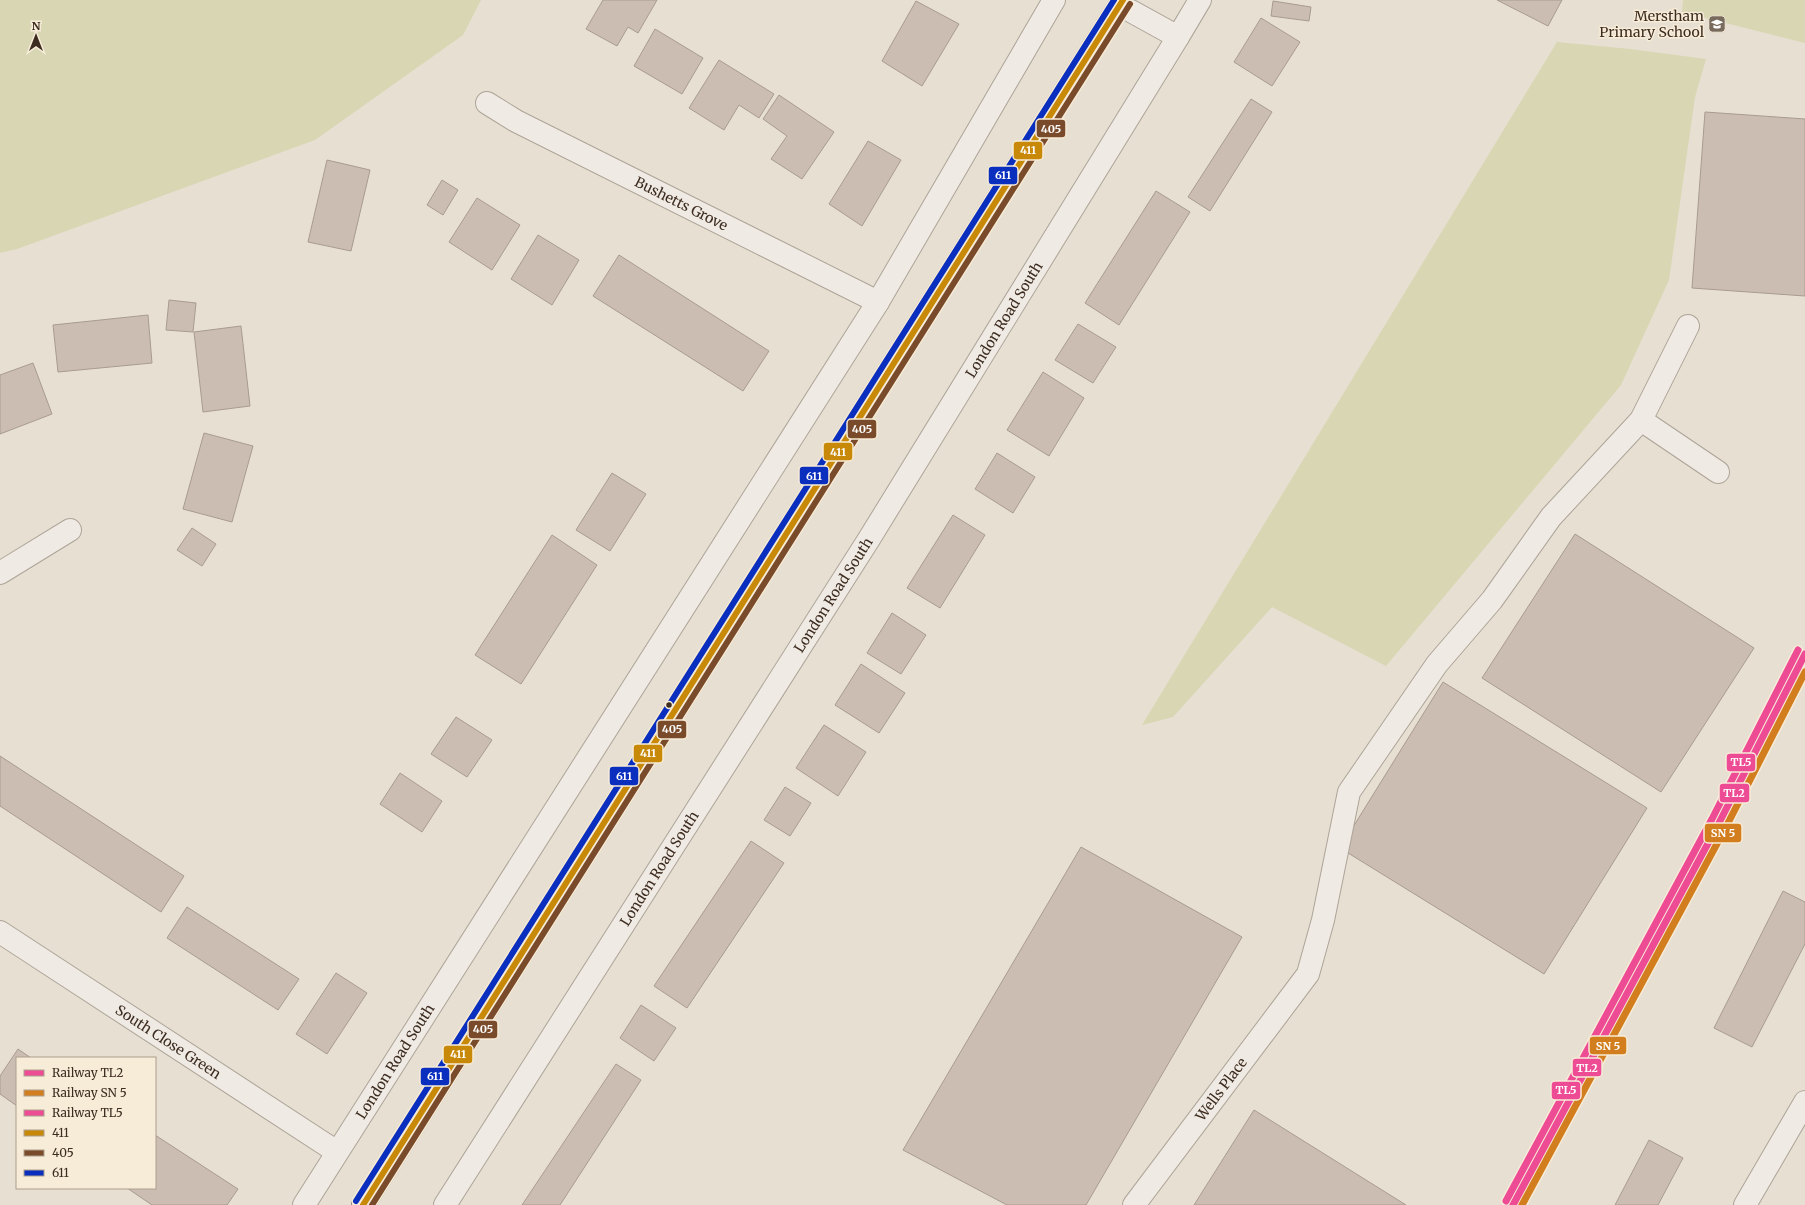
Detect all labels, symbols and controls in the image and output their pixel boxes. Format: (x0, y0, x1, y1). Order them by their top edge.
place label: Merstham Primary School (1599, 7, 1705, 41)
school or university icon: Merstham Primary School (1707, 14, 1727, 34)
north arrow (16, 16, 56, 56)
text: N (32, 19, 41, 33)
line badge: 405 (1036, 119, 1066, 138)
text: 405 (1041, 122, 1061, 136)
line badge: 411 (1013, 141, 1043, 160)
text: 411 (1020, 143, 1036, 157)
line badge: 611 (988, 166, 1018, 185)
text: 611 (995, 168, 1011, 182)
street label: Bushetts Grove (632, 173, 731, 234)
street label: London Road South (961, 258, 1046, 381)
line badge: 405 (847, 419, 877, 439)
text: 405 (852, 422, 872, 436)
line badge: 411 (823, 442, 853, 461)
text: 411 (830, 445, 846, 459)
line badge: 611 (799, 466, 829, 485)
text: 611 (806, 469, 822, 483)
street label: London Road South (790, 534, 877, 656)
unlabelled marker (664, 700, 674, 710)
line badge: 405 (657, 720, 687, 739)
text: 405 (662, 722, 682, 736)
line badge: 411 (633, 744, 663, 763)
text: 411 (640, 746, 656, 760)
line badge: TL5 (1726, 753, 1756, 772)
text: TL5 (1731, 755, 1751, 769)
line badge: 611 (609, 766, 639, 786)
text: 611 (616, 769, 632, 783)
line badge: TL2 (1719, 783, 1750, 803)
text: TL2 (1723, 786, 1745, 800)
street label: London Road South (616, 808, 703, 929)
line badge: SN 5 (1704, 823, 1742, 843)
text: SN 5 (1711, 826, 1735, 840)
street label: South Close Green (112, 1001, 225, 1083)
street label: London Road South (352, 1001, 438, 1122)
line badge: 405 (468, 1020, 498, 1039)
text: 405 (473, 1022, 493, 1036)
line badge: SN 5 (1589, 1036, 1627, 1055)
text: SN 5 (1596, 1039, 1620, 1053)
line badge: 411 (443, 1045, 473, 1064)
text: 411 (450, 1047, 466, 1061)
street label: Wells Place (1191, 1054, 1251, 1125)
legend (16, 1057, 156, 1189)
line badge: TL2 (1572, 1058, 1602, 1077)
text: TL2 (1576, 1061, 1598, 1075)
text: Railway TL2 (52, 1065, 123, 1080)
line badge: 611 (420, 1067, 450, 1086)
text: 611 (427, 1069, 443, 1083)
line badge: TL5 (1551, 1081, 1581, 1100)
text: TL5 (1556, 1083, 1576, 1097)
text: Railway SN 5 (52, 1085, 127, 1100)
text: Railway TL5 (52, 1105, 123, 1120)
text: 411 (52, 1125, 70, 1140)
text: 405 (52, 1145, 74, 1160)
text: 611 (52, 1165, 69, 1180)

